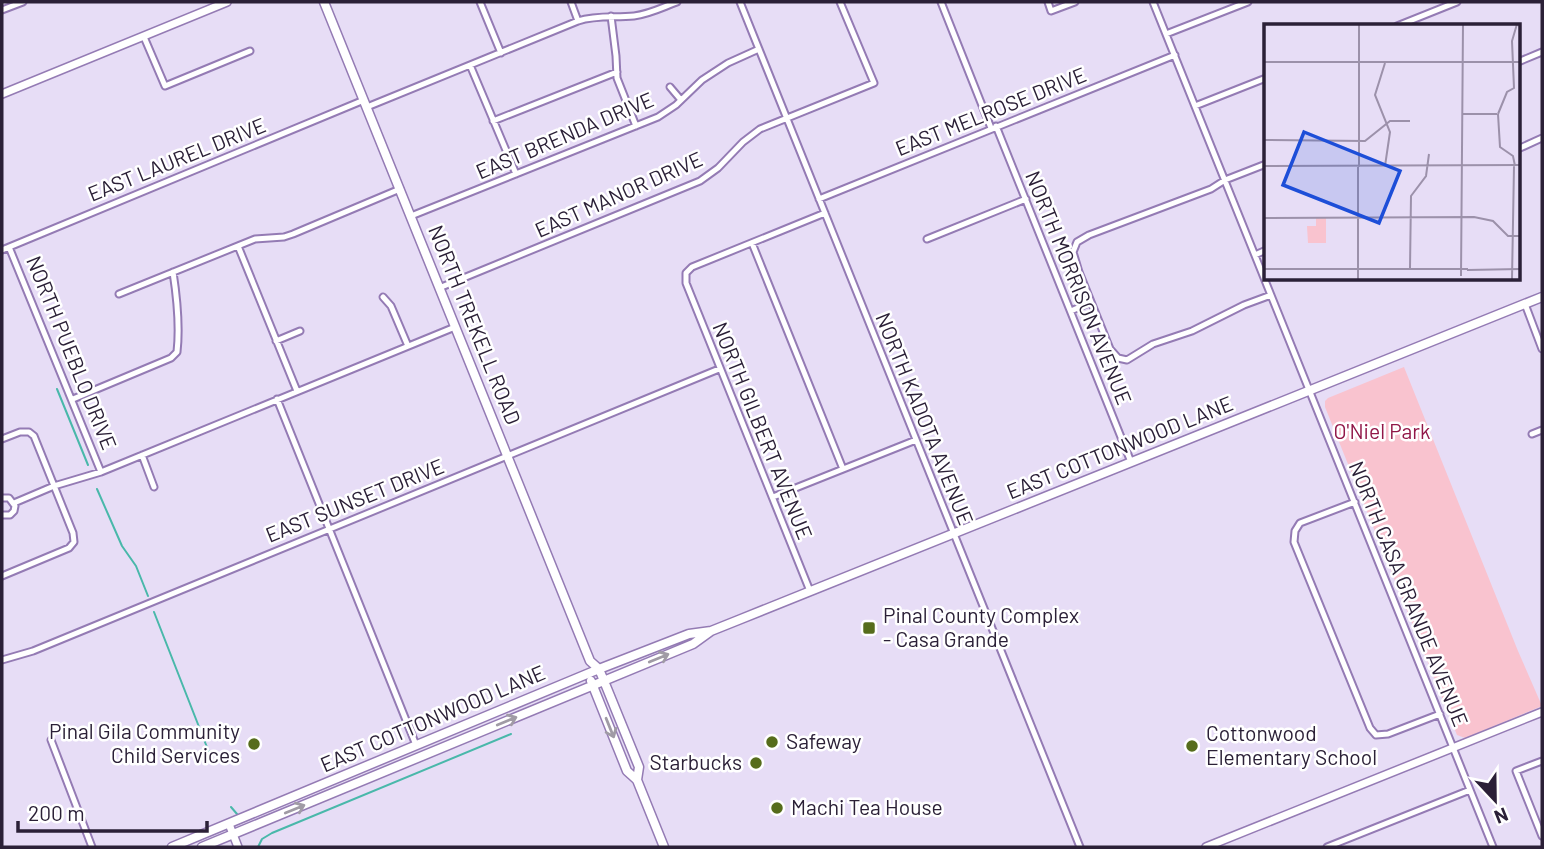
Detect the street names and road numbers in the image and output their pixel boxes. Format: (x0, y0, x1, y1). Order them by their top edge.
street label: EAST MELROSE DRIVE (891, 61, 1089, 160)
street label: EAST BRENDA DRIVE (472, 86, 657, 183)
street label: EAST LAUREL DRIVE (84, 112, 269, 206)
street label: EAST MANOR DRIVE (531, 145, 706, 242)
street label: NORTH MORRISON AVENUE (1021, 167, 1138, 408)
street label: NORTH TREKELL ROAD (424, 221, 527, 428)
street label: NORTH PUEBLO DRIVE (22, 252, 123, 453)
street label: NORTH KADOTA AVENUE (871, 309, 979, 528)
street label: NORTH GILBERT AVENUE (708, 318, 818, 543)
street label: EAST COTTONWOOD LANE (1003, 390, 1236, 504)
street label: EAST SUNSET DRIVE (262, 452, 447, 547)
street label: NORTH CASA GRANDE AVENUE (1345, 457, 1474, 730)
street label: EAST COTTONWOOD LANE (316, 659, 549, 776)

